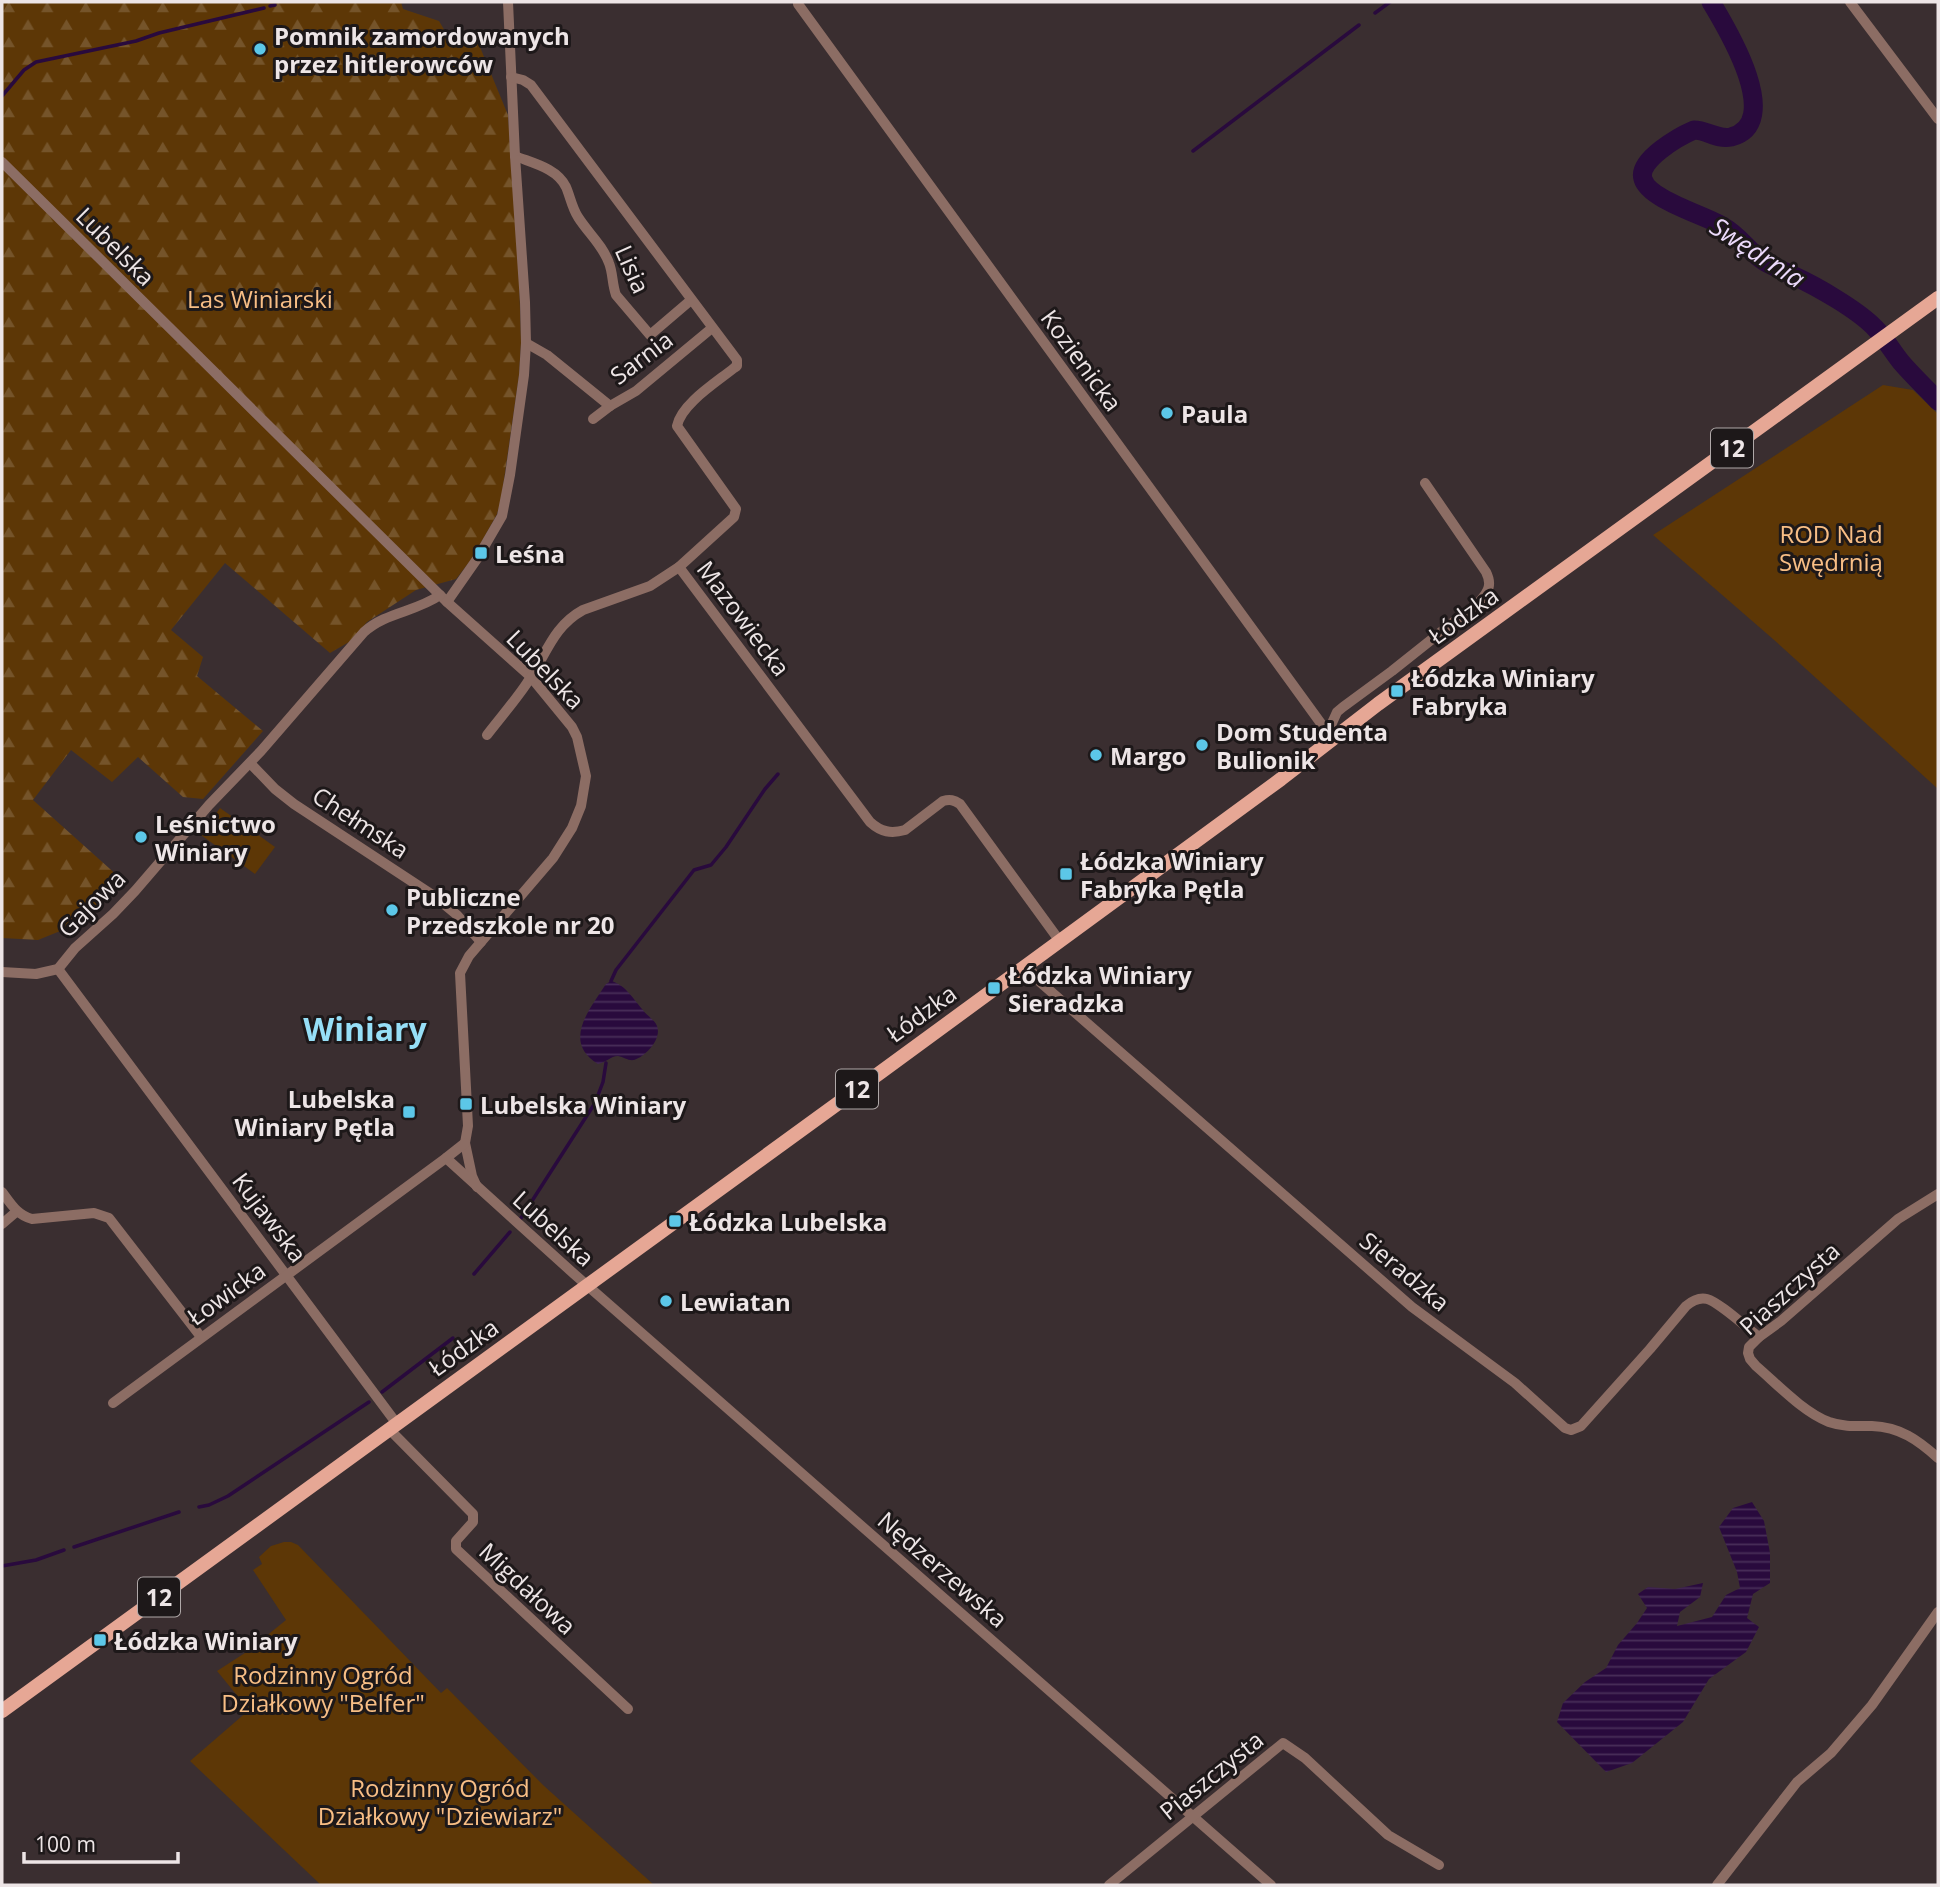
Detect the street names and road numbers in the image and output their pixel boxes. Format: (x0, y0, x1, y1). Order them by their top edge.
street label: Lubelska (69, 199, 163, 293)
street label: Lisia (608, 240, 658, 298)
street label: Kozienicka (1034, 303, 1130, 417)
street label: Sarnia (603, 323, 679, 391)
road number: 12 (1711, 428, 1753, 468)
street label: Mazowiecka (690, 554, 798, 682)
street label: Łódzka (1421, 578, 1505, 652)
street label: Lubelska (500, 622, 592, 716)
street label: Chełmska (306, 778, 416, 866)
street label: Gajowa (50, 862, 132, 944)
street label: Łódzka (879, 976, 963, 1050)
road number: 12 (836, 1070, 878, 1108)
street label: Kujawska (225, 1165, 315, 1269)
street label: Lubelska (506, 1183, 602, 1273)
street label: Sieradzka (1353, 1224, 1457, 1318)
street label: Piaszczysta (1732, 1234, 1846, 1342)
street label: Łowicka (180, 1253, 272, 1333)
street label: Łódzka (421, 1310, 505, 1384)
street label: Nędzerzewska (871, 1504, 1015, 1634)
street label: Migdałowa (472, 1535, 584, 1641)
road number: 12 (138, 1578, 180, 1616)
street label: Piaszczysta (1152, 1723, 1270, 1827)

